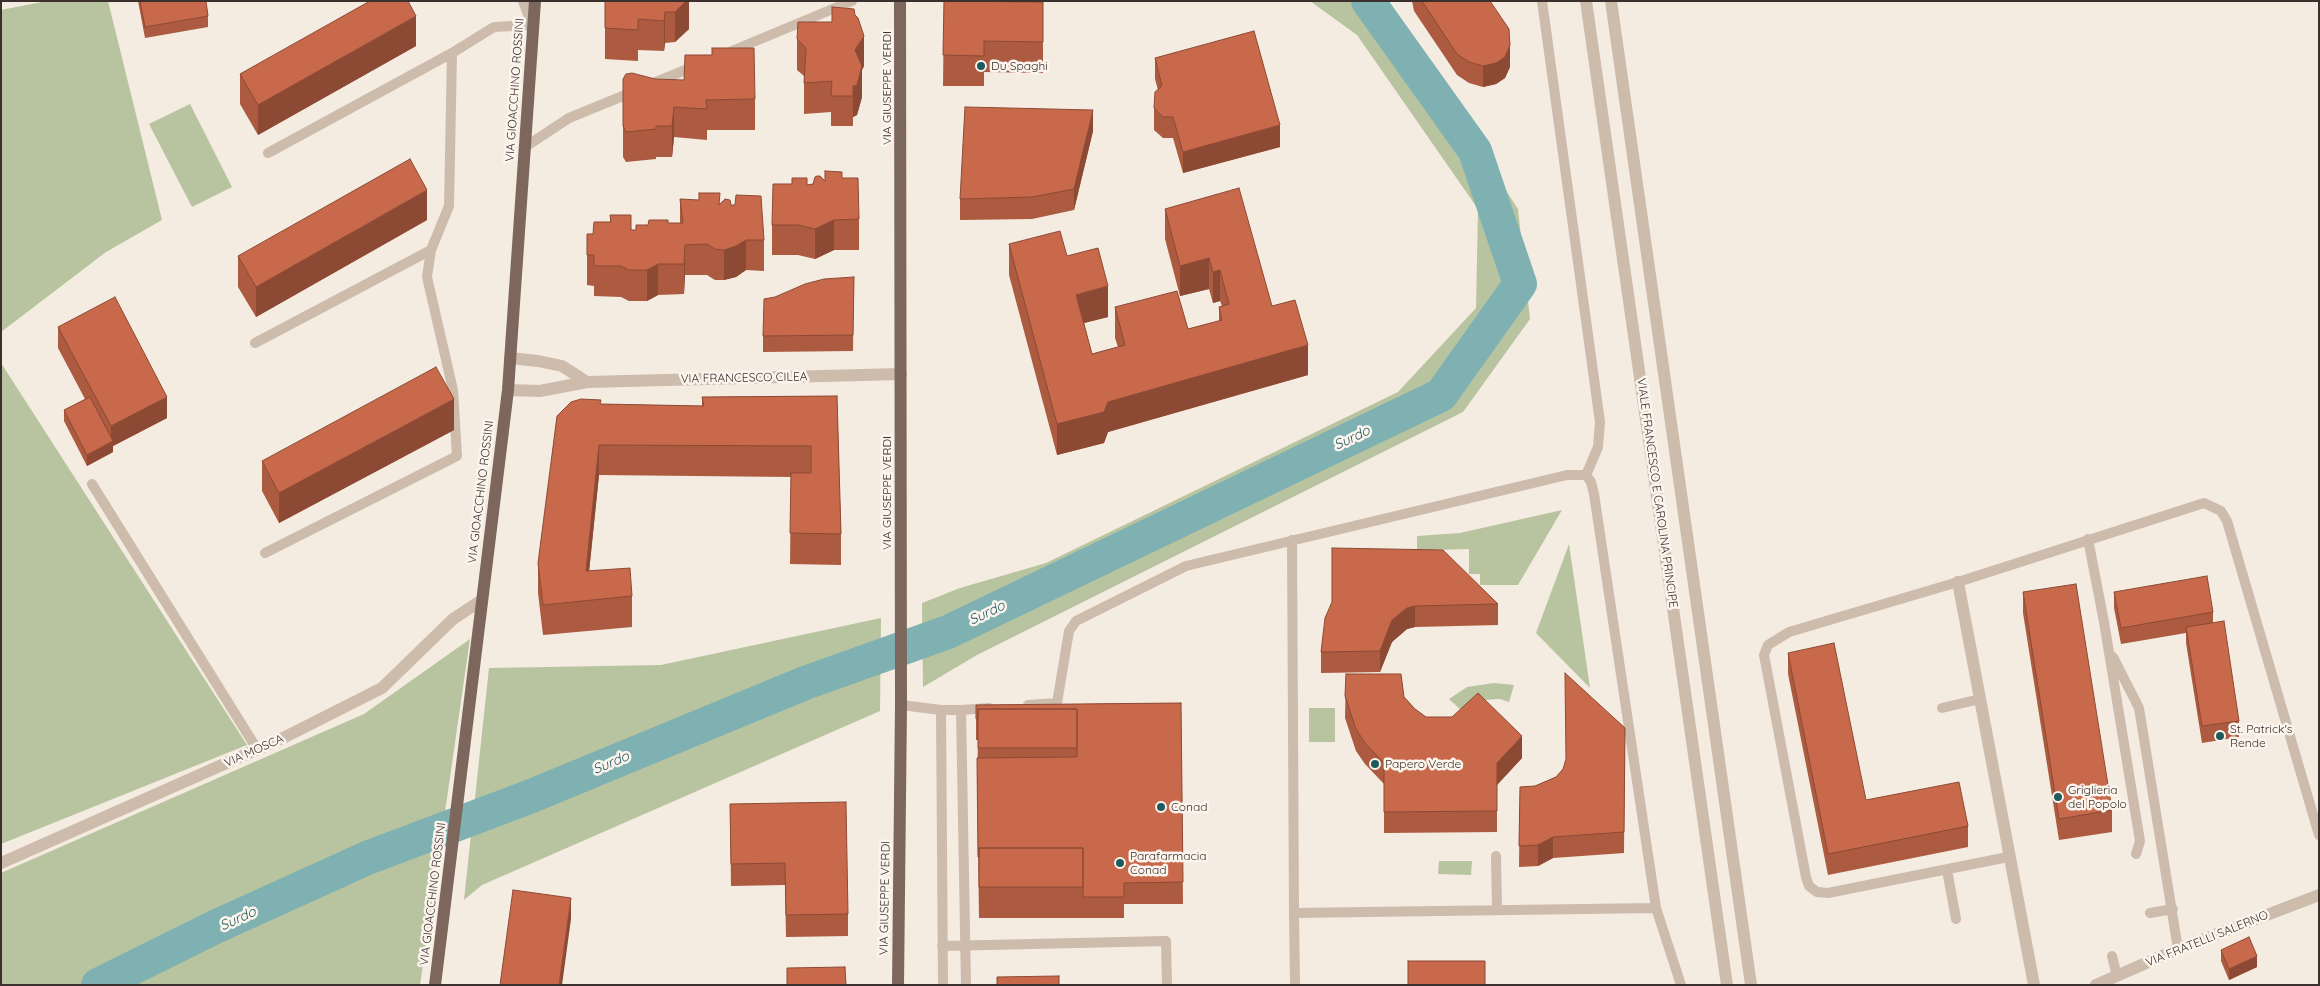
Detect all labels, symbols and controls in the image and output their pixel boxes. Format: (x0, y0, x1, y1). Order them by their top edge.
street label: VIA GIOACCHINO ROSSINI (503, 18, 527, 162)
street label: VIA GIUSEPPE VERDI (880, 31, 894, 145)
place label: Du Spaghi (991, 59, 1048, 73)
marker: Du Spaghi (975, 60, 987, 72)
street label: VIA FRANCESCO CILEA (680, 370, 808, 386)
street label: VIALE FRANCESCO E CAROLINA PRINCIPE (1634, 377, 1680, 609)
street label: VIA GIOACCHINO ROSSINI (465, 420, 497, 564)
water label: Surdo (1331, 422, 1373, 454)
street label: VIA GIUSEPPE VERDI (880, 436, 894, 550)
water label: Surdo (966, 597, 1008, 629)
place label: St. Patrick's Rende (2230, 722, 2292, 750)
marker: St. Patrick's Rende (2214, 730, 2226, 742)
street label: VIA MOSCA (222, 732, 286, 770)
water label: Surdo (590, 748, 632, 778)
place label: Papero Verde (1385, 757, 1461, 771)
marker: Papero Verde (1369, 758, 1381, 770)
place label: Griglieria del Popolo (2068, 783, 2127, 811)
marker: Griglieria del Popolo (2052, 791, 2064, 803)
place label: Conad (1171, 800, 1208, 814)
marker: Conad (1155, 801, 1167, 813)
street label: VIA GIOACCHINO ROSSINI (417, 822, 449, 966)
street label: VIA GIUSEPPE VERDI (877, 841, 893, 955)
place label: Parafarmacia Conad (1130, 849, 1207, 877)
marker: Parafarmacia Conad (1114, 857, 1126, 869)
water label: Surdo (217, 903, 259, 935)
street label: VIA FRATELLI SALERNO (2144, 908, 2270, 970)

